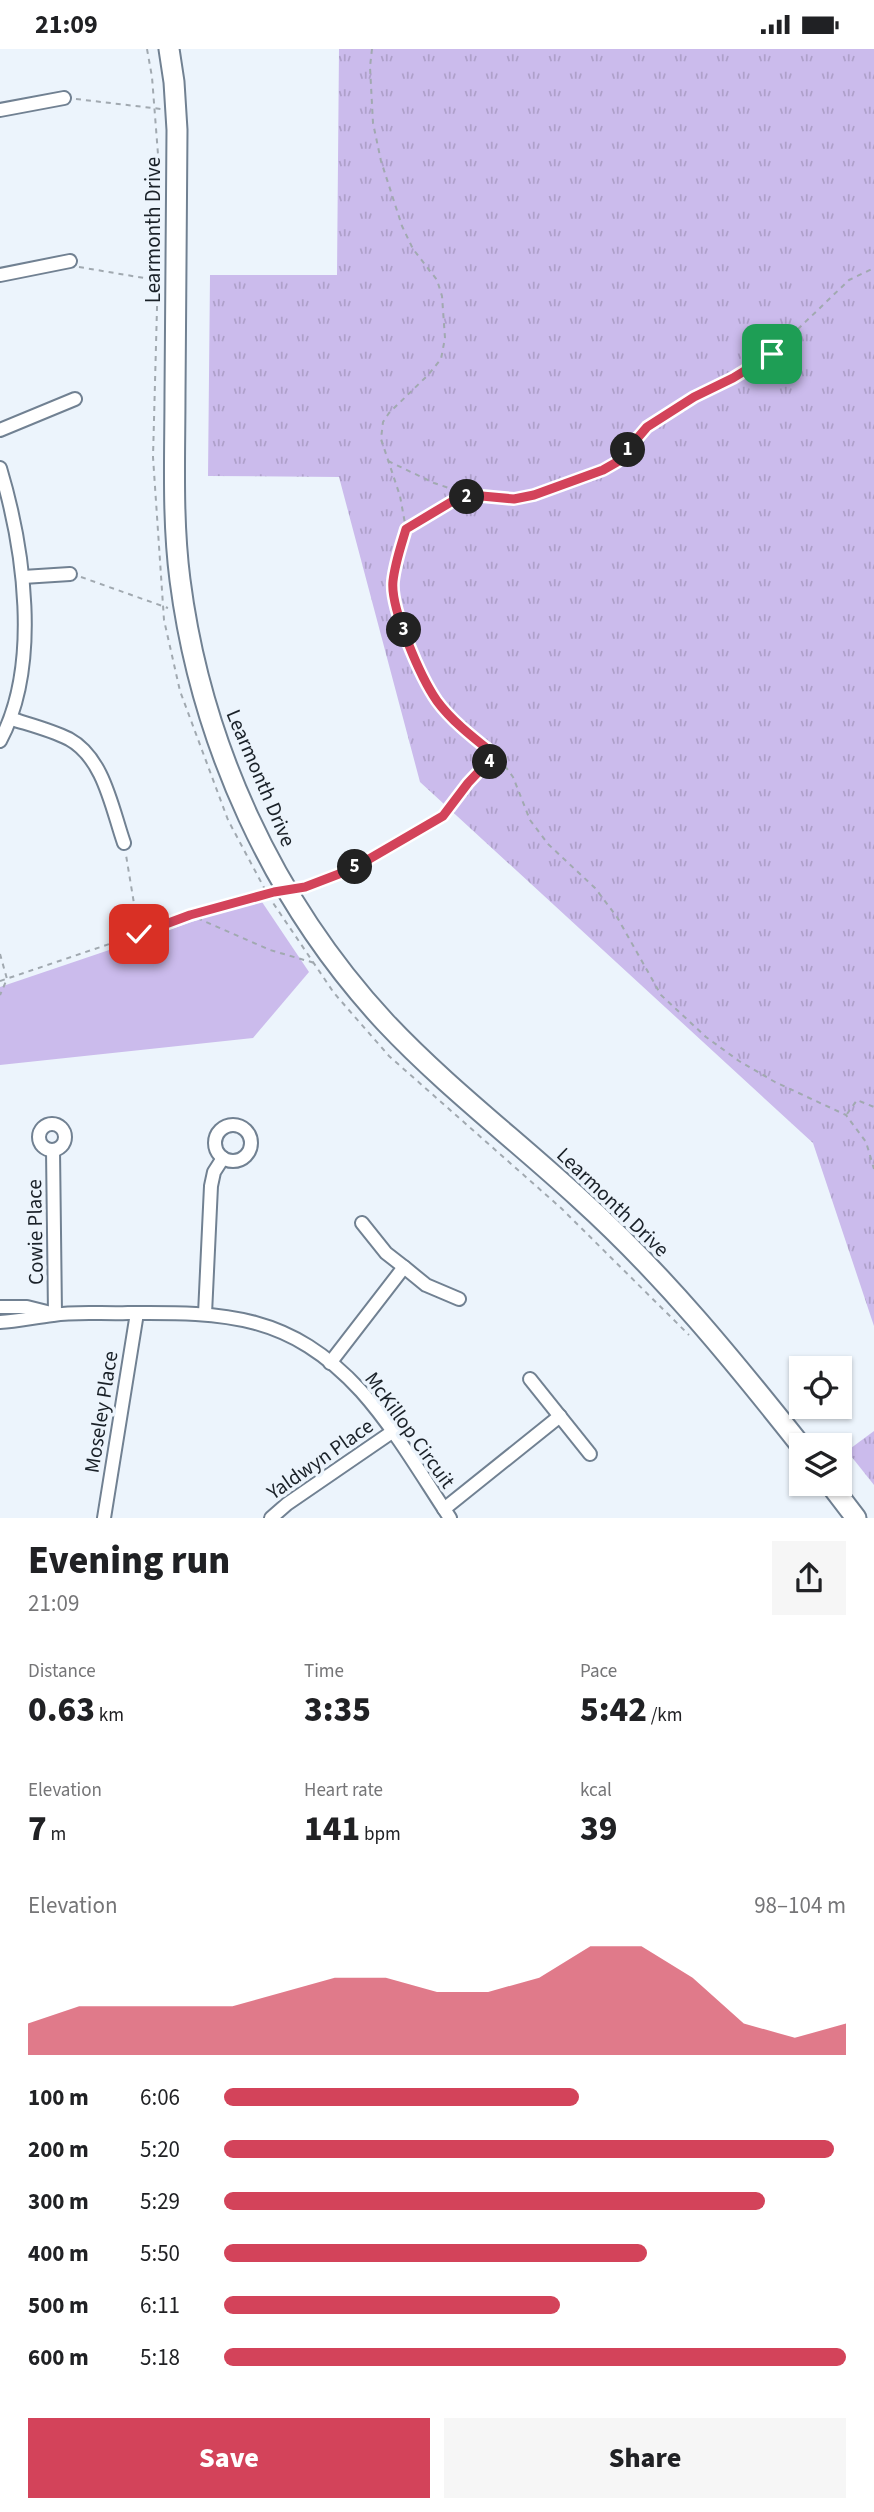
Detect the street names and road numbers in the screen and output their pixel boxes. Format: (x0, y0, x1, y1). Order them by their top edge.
street label: Learmonth Drive (138, 157, 168, 303)
street label: Learmonth Drive (219, 705, 303, 851)
street label: Learmonth Drive (550, 1140, 676, 1264)
street label: Cowie Place (19, 1179, 51, 1285)
street label: Moseley Place (77, 1349, 125, 1475)
street label: McKillop Circuit (357, 1366, 463, 1494)
street label: Yaldwyn Place (260, 1411, 379, 1507)

